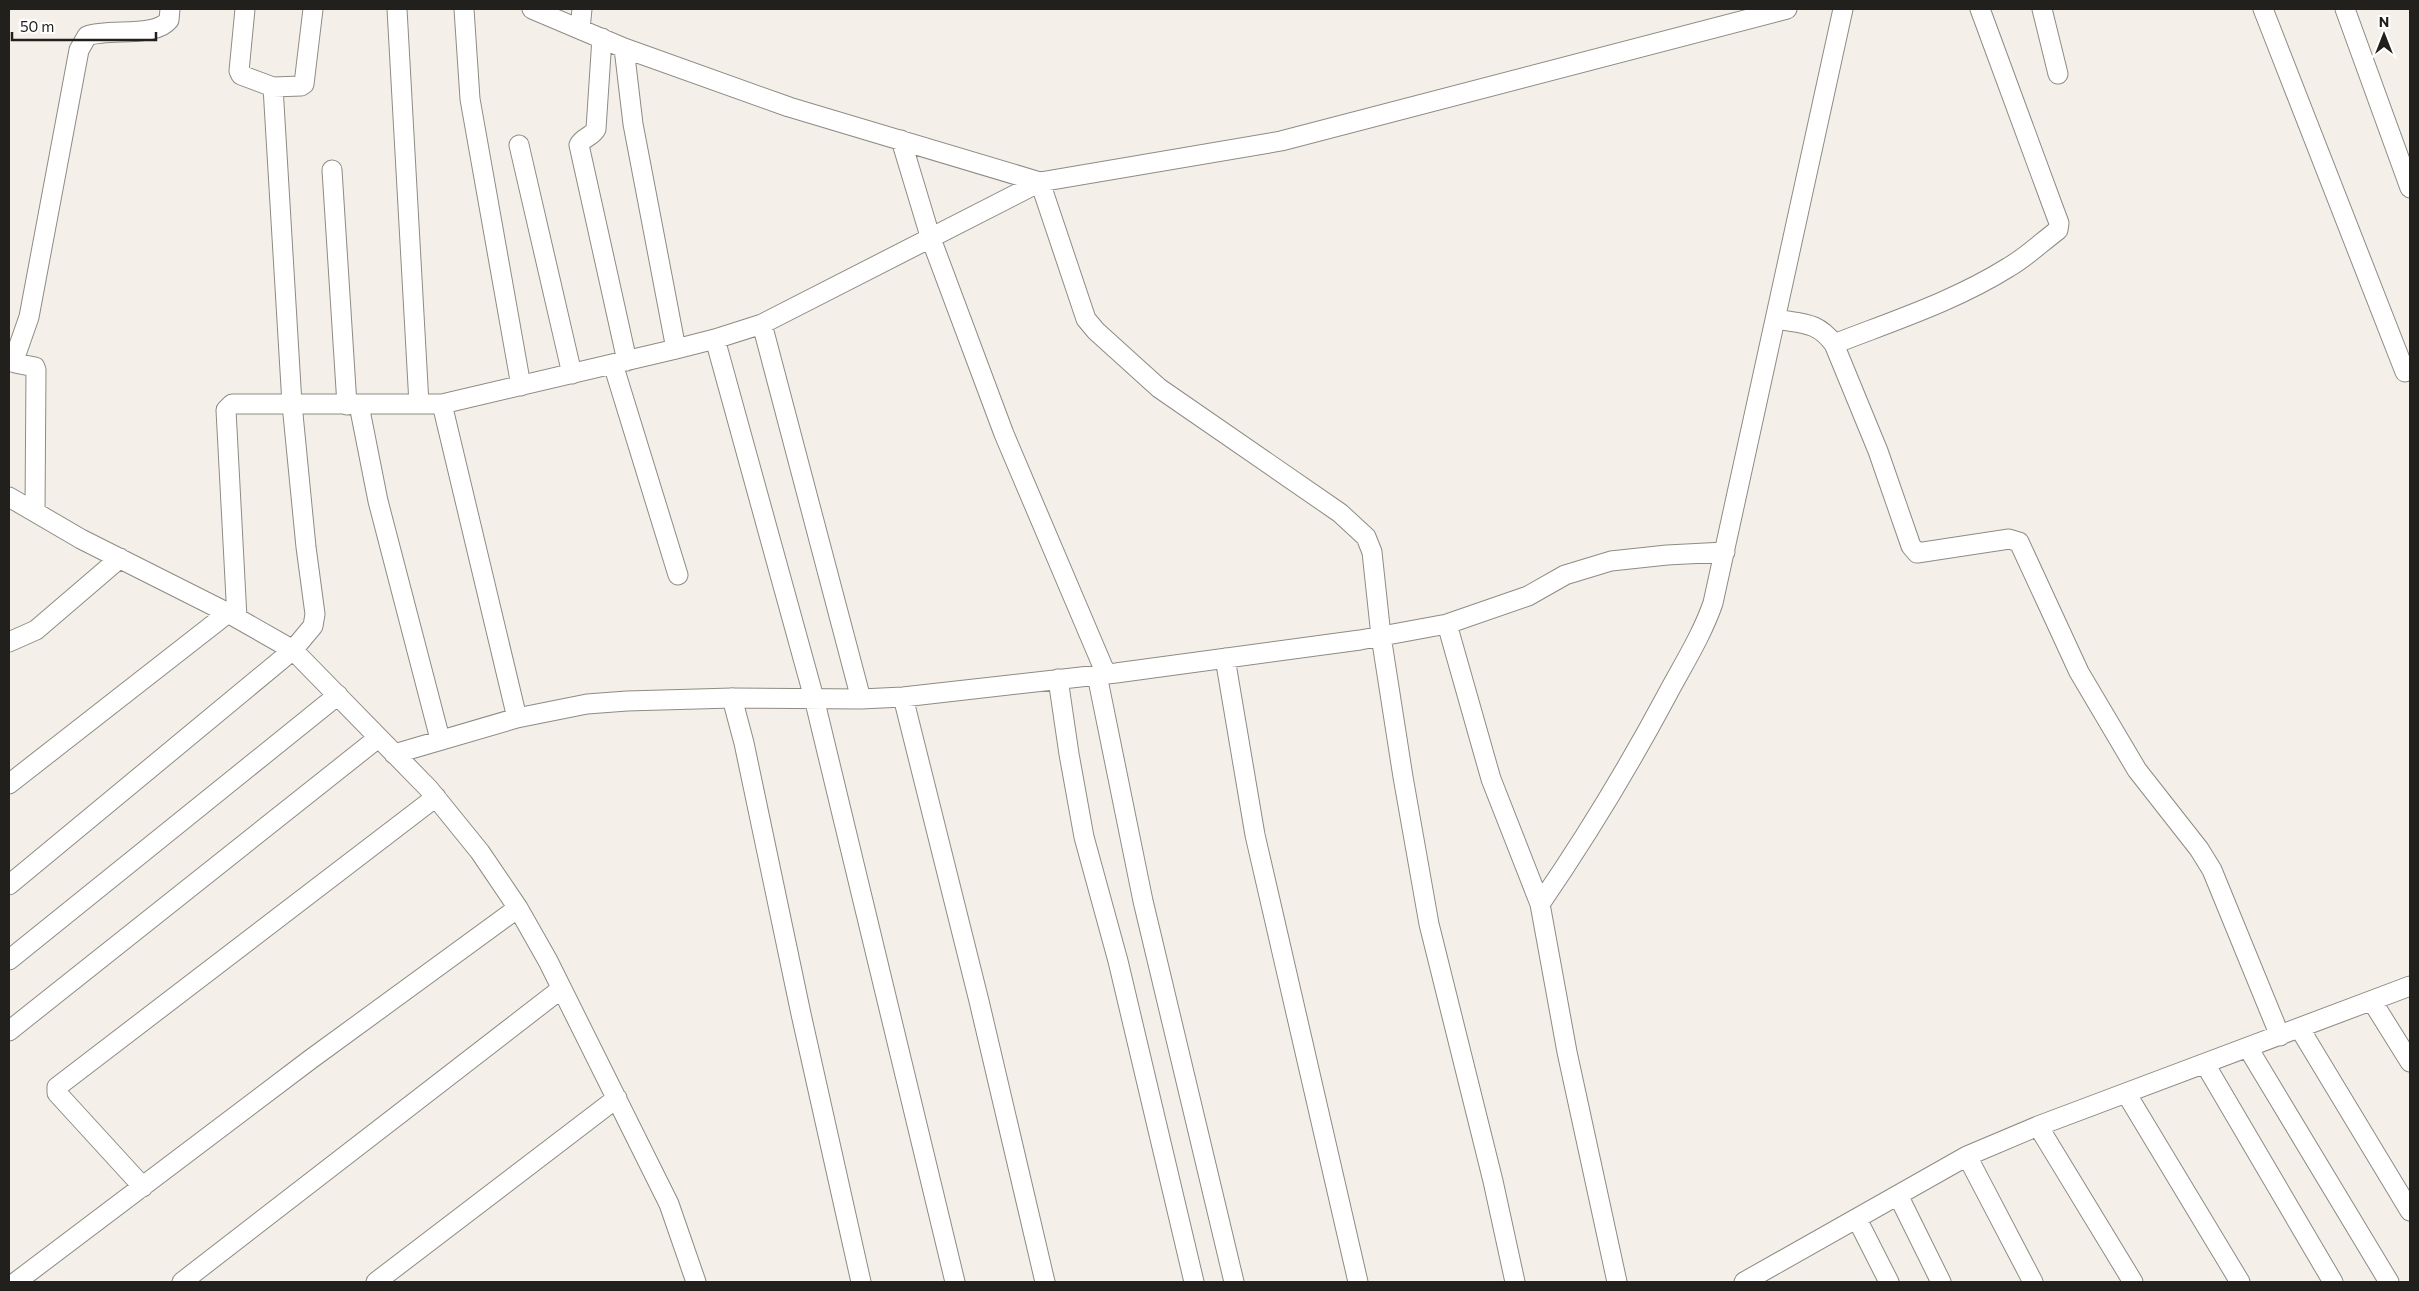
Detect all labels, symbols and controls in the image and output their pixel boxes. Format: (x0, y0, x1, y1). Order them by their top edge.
scale bar (12, 10, 156, 42)
north arrow (2359, 10, 2409, 60)
text: N (2379, 13, 2389, 30)
text: 50 m (20, 17, 54, 35)

